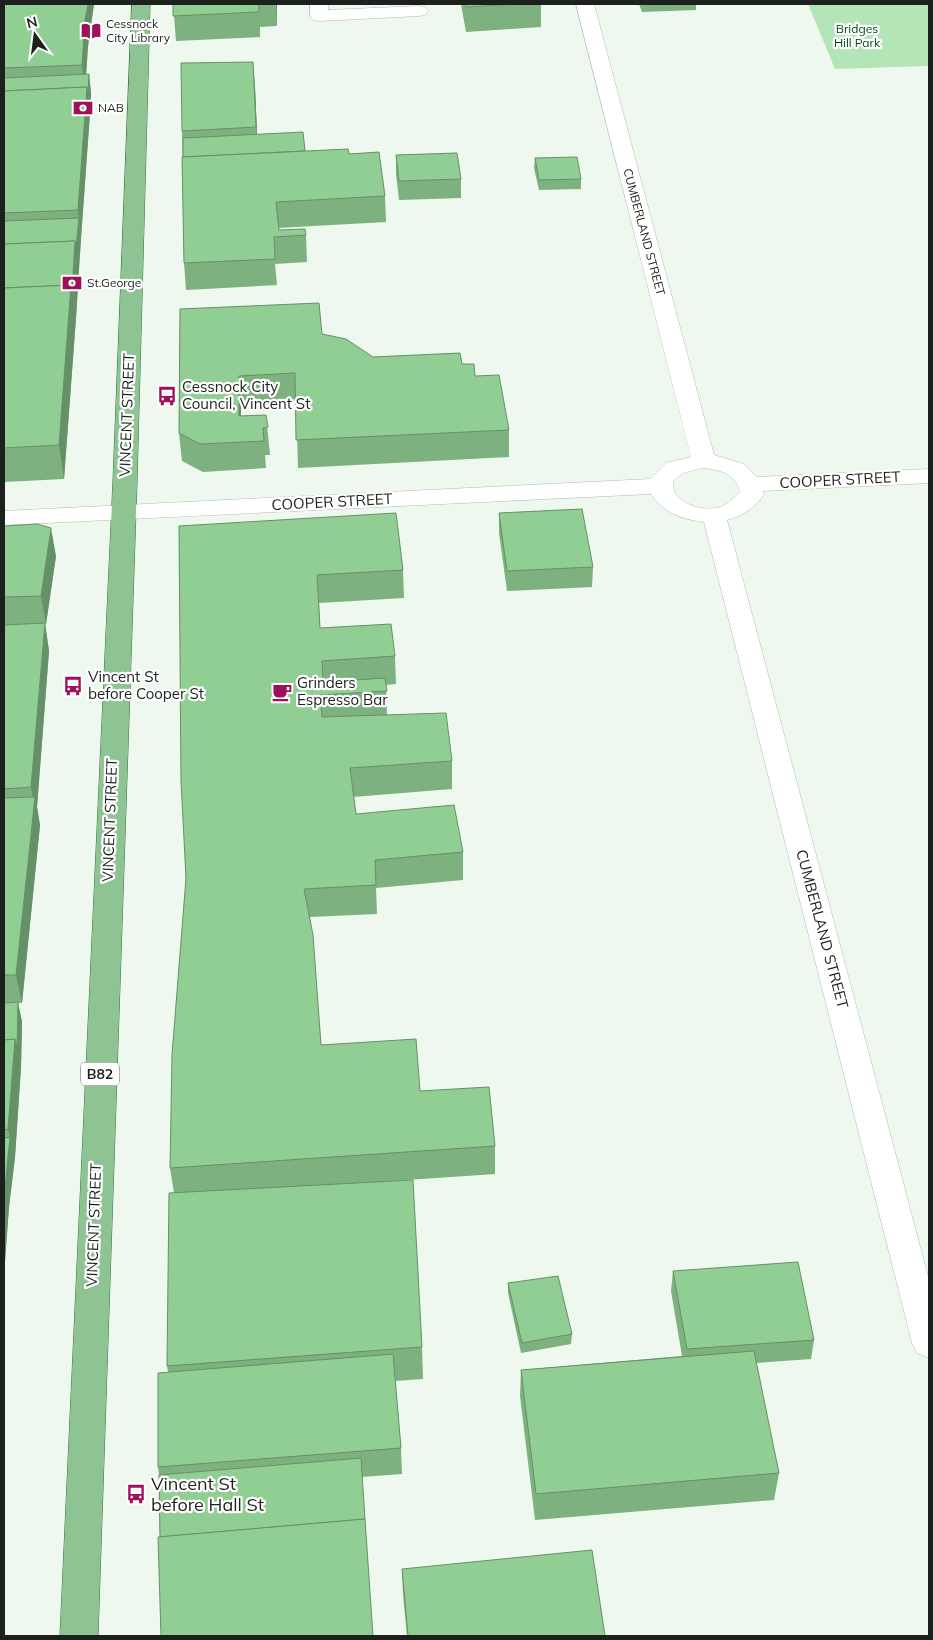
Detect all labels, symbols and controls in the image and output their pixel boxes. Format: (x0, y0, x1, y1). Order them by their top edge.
north arrow (10, 10, 60, 60)
text: N (25, 12, 39, 32)
place label: Cessnock City Library (106, 16, 171, 45)
library icon: Cessnock City Library (80, 20, 102, 42)
park label: Bridges Hill Park (834, 21, 881, 50)
bank icon: NAB (72, 97, 94, 119)
place label: NAB (98, 100, 124, 115)
street label: CUMBERLAND STREET (620, 167, 669, 298)
bank icon: St.George (61, 272, 83, 294)
place label: St.George (87, 275, 141, 290)
street label: VINCENT STREET (115, 353, 138, 477)
place label: Cessnock City Council, Vincent St (182, 377, 310, 413)
bus stop icon: Cessnock City Council, Vincent St (156, 385, 178, 407)
street label: COOPER STREET (779, 467, 901, 492)
street label: COOPER STREET (271, 489, 393, 514)
place label: Vincent St before Cooper St (88, 667, 204, 703)
place label: Grinders Espresso Bar (297, 673, 388, 709)
bus stop icon: Vincent St before Cooper St (62, 675, 84, 697)
cafe icon: Grinders Espresso Bar (271, 681, 293, 703)
street label: VINCENT STREET (98, 758, 121, 882)
street label: CUMBERLAND STREET (792, 847, 853, 1010)
road number: B82 (81, 1062, 119, 1086)
street label: VINCENT STREET (82, 1163, 105, 1287)
place label: Vincent St before Hall St (151, 1472, 264, 1516)
bus stop icon: Vincent St before Hall St (125, 1483, 147, 1505)

